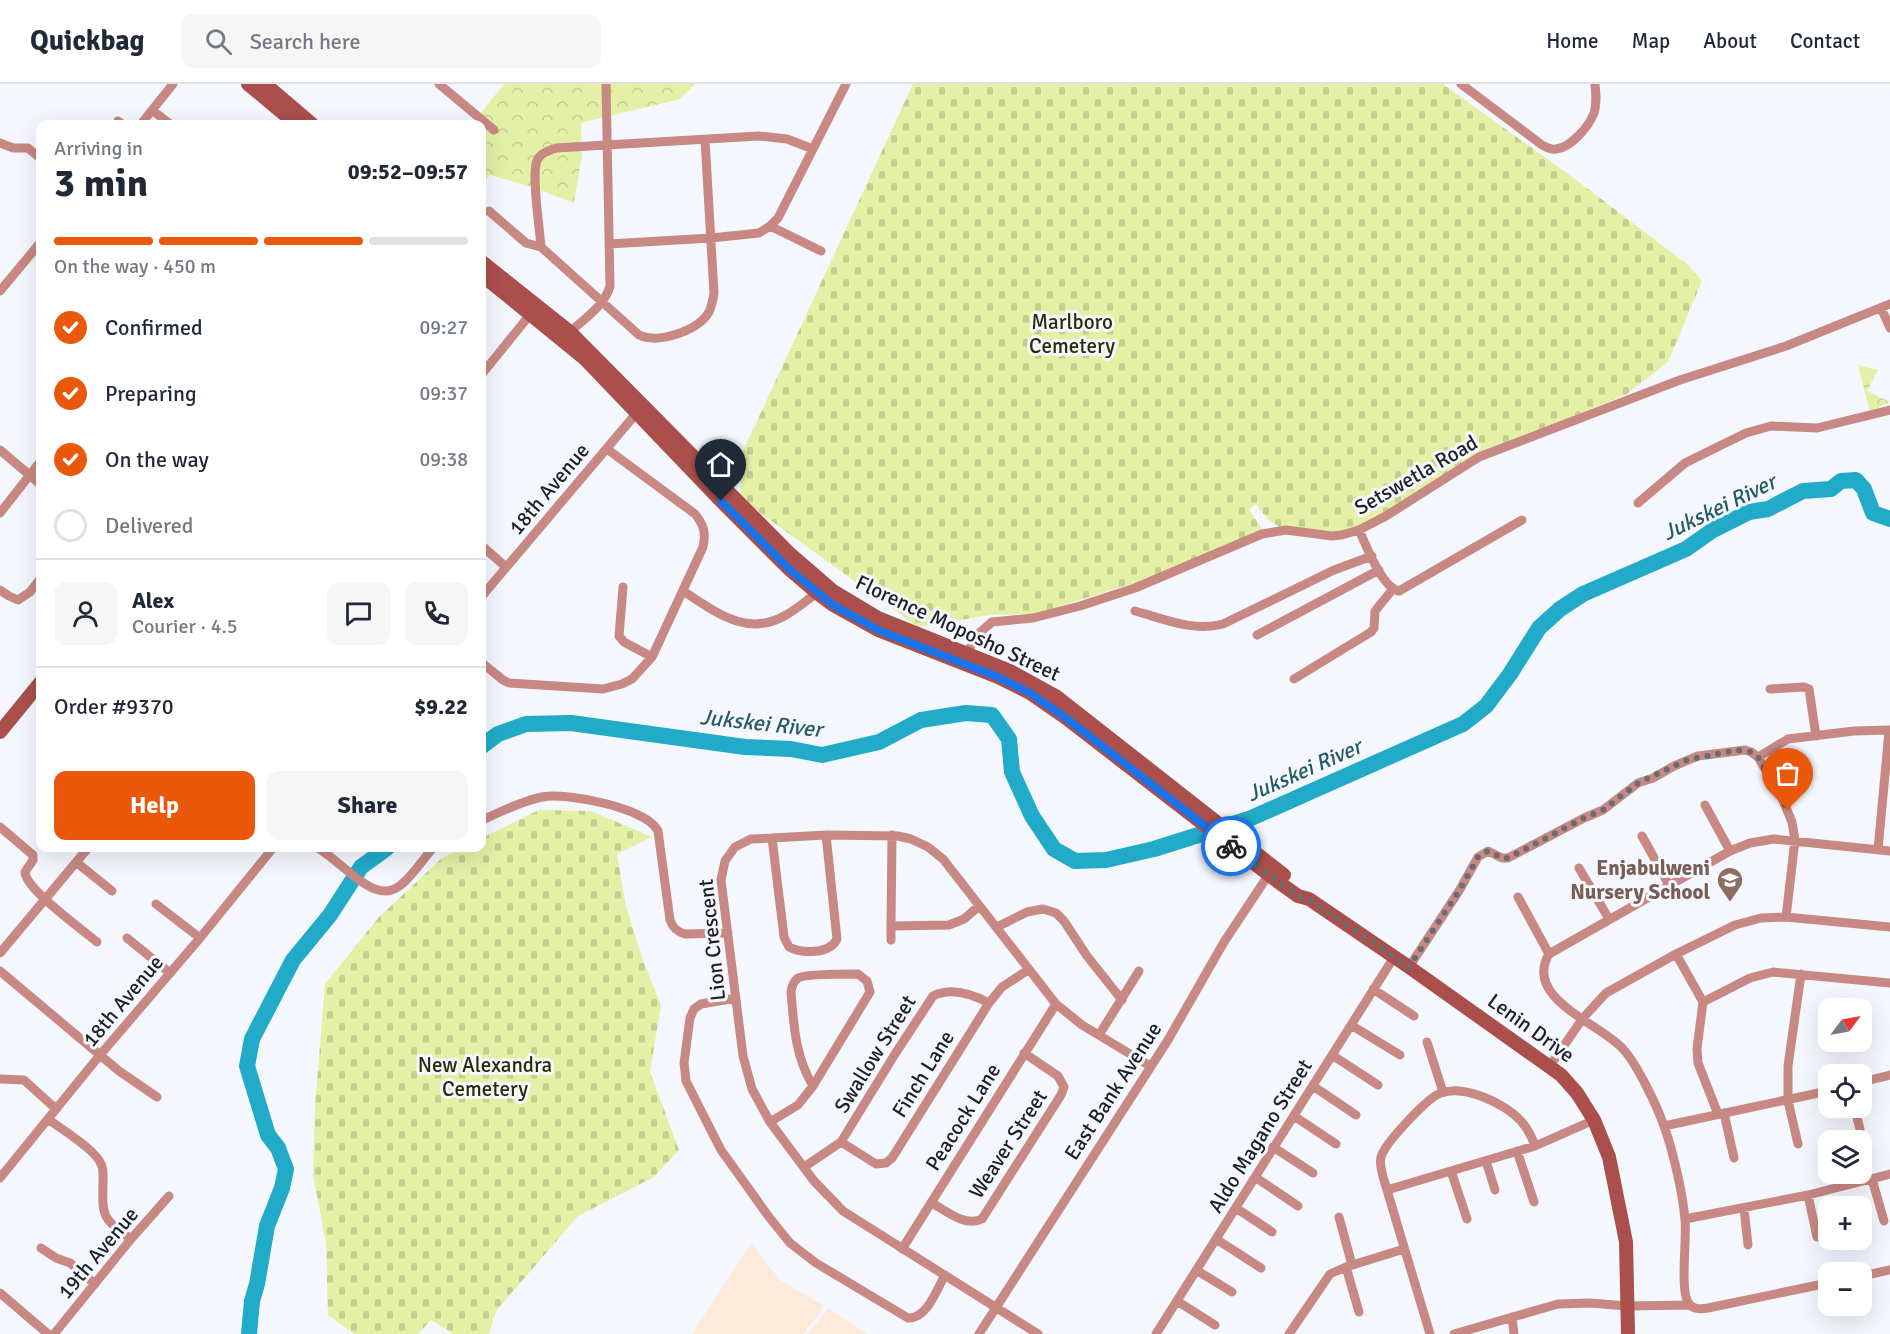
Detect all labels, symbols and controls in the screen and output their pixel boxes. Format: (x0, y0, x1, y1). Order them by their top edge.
search box (181, 14, 601, 68)
text: Quickbag (30, 24, 145, 58)
icon: search (202, 25, 235, 58)
text: Search here (250, 28, 361, 55)
text: Home (1546, 28, 1599, 54)
text: Map (1632, 28, 1670, 54)
text: About (1703, 28, 1757, 54)
text: Contact (1790, 28, 1860, 54)
text: Arriving in (54, 136, 143, 161)
text: 09:52–09:57 (348, 158, 468, 185)
text: 3 min (54, 159, 148, 207)
text: On the way · 450 m (54, 254, 216, 279)
park label: Marlboro Cemetery (1029, 309, 1115, 359)
icon: check (54, 311, 87, 344)
text: Confirmed (105, 314, 203, 341)
text: 09:27 (419, 315, 468, 340)
icon: check (54, 377, 87, 410)
text: Preparing (105, 380, 197, 407)
text: 09:37 (419, 381, 468, 406)
street label: Setswetla Road (1350, 429, 1482, 521)
street label: 18th Avenue (503, 438, 595, 540)
pin (695, 439, 746, 501)
icon: check (54, 443, 87, 476)
text: On the way (105, 446, 209, 473)
text: 09:38 (419, 447, 468, 472)
icon: home (704, 448, 737, 481)
water label: Jukskei River (1658, 467, 1783, 546)
text: Delivered (105, 512, 193, 539)
street label: Florence Moposho Street (852, 569, 1064, 687)
button: person (54, 582, 117, 645)
button: chat (327, 582, 390, 645)
button: phone (405, 582, 468, 645)
text: Alex (132, 587, 174, 614)
text: Courier · 4.5 (132, 614, 238, 639)
text: Order #9370 (54, 693, 174, 720)
text: $9.22 (414, 693, 468, 720)
water label: Jukskei River (699, 703, 826, 743)
water label: Jukskei River (1242, 732, 1368, 807)
pin (1762, 748, 1813, 810)
icon: bag (1771, 757, 1804, 790)
button: Help (54, 771, 255, 840)
button: Share (267, 771, 468, 840)
courier (1201, 816, 1261, 876)
icon: bike (1215, 830, 1248, 863)
place label: Enjabulweni Nursery School (1570, 855, 1710, 905)
school or university icon: Enjabulweni Nursery School (1715, 865, 1745, 903)
street label: Lion Crescent (693, 878, 731, 1002)
street label: 18th Avenue (77, 950, 169, 1052)
street label: Lenin Drive (1482, 988, 1580, 1068)
street label: Swallow Street (828, 990, 922, 1118)
north arrow (1818, 998, 1872, 1052)
map controls (1818, 998, 1872, 1316)
street label: East Bank Avenue (1059, 1017, 1167, 1165)
street label: Finch Lane (886, 1026, 960, 1122)
park label: New Alexandra Cemetery (418, 1052, 552, 1102)
street label: Aldo Magano Street (1202, 1054, 1318, 1218)
street label: Peacock Lane (920, 1059, 1006, 1175)
button: locate (1818, 1064, 1872, 1118)
street label: Weaver Street (963, 1085, 1053, 1203)
button: layers (1818, 1130, 1872, 1184)
button: + (1818, 1196, 1872, 1250)
street label: 19th Avenue (52, 1202, 144, 1304)
button: − (1818, 1262, 1872, 1316)

